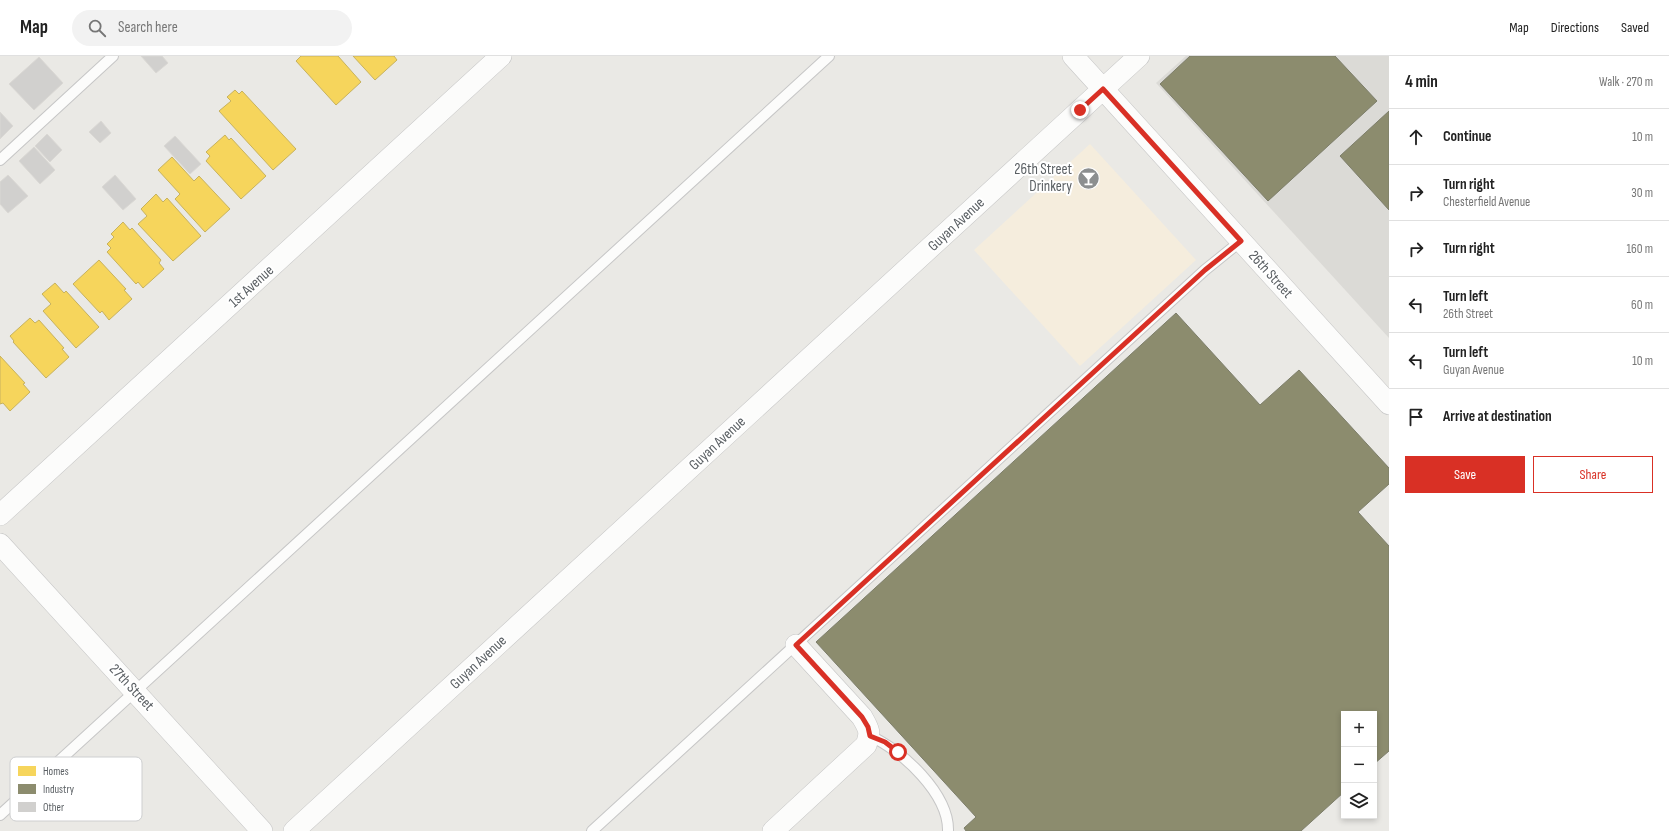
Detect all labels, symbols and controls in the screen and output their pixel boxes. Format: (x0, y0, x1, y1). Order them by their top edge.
search box (72, 10, 352, 46)
text: Map (20, 16, 48, 39)
icon: search (86, 17, 108, 39)
text: Search here (118, 18, 178, 37)
text: Map (1509, 19, 1529, 36)
text: Directions (1551, 19, 1599, 36)
text: Saved (1621, 19, 1649, 36)
text: 4 min (1405, 72, 1438, 92)
text: Walk · 270 m (1599, 74, 1653, 90)
route end (1071, 101, 1089, 119)
icon: ahead (1405, 126, 1427, 148)
text: Continue (1443, 127, 1492, 146)
text: 10 m (1632, 129, 1653, 145)
place label: 26th Street Drinkery (1014, 160, 1072, 196)
bar icon: 26th Street Drinkery (1075, 165, 1101, 191)
text: Turn right (1443, 175, 1495, 194)
icon: right (1405, 182, 1427, 204)
text: 30 m (1631, 185, 1653, 201)
street label: Guyan Avenue (924, 193, 989, 255)
text: Chesterfield Avenue (1443, 194, 1530, 210)
icon: right (1405, 238, 1427, 260)
text: Turn right (1443, 239, 1495, 258)
text: 160 m (1627, 241, 1653, 257)
street label: 26th Street (1244, 247, 1297, 302)
street label: 1st Avenue (225, 261, 278, 312)
text: Turn left (1443, 287, 1488, 306)
icon: left (1405, 294, 1427, 316)
text: 60 m (1631, 297, 1653, 313)
text: 26th Street (1443, 306, 1493, 322)
text: Turn left (1443, 343, 1488, 362)
icon: left (1405, 350, 1427, 372)
text: 10 m (1632, 353, 1653, 369)
text: Guyan Avenue (1443, 362, 1504, 378)
icon: arrive (1405, 406, 1427, 428)
text: Arrive at destination (1443, 407, 1552, 426)
street label: Guyan Avenue (685, 412, 750, 474)
button: Save (1405, 456, 1525, 493)
button: Share (1533, 456, 1653, 493)
street label: Guyan Avenue (446, 631, 511, 693)
street label: 27th Street (105, 660, 158, 715)
map controls (1341, 711, 1377, 819)
button: + (1341, 711, 1377, 747)
route start (889, 743, 907, 761)
button: − (1341, 747, 1377, 783)
legend (10, 757, 142, 821)
text: Homes (43, 765, 69, 778)
text: Industry (43, 783, 75, 796)
button: layers (1341, 783, 1377, 819)
text: Other (43, 801, 64, 814)

